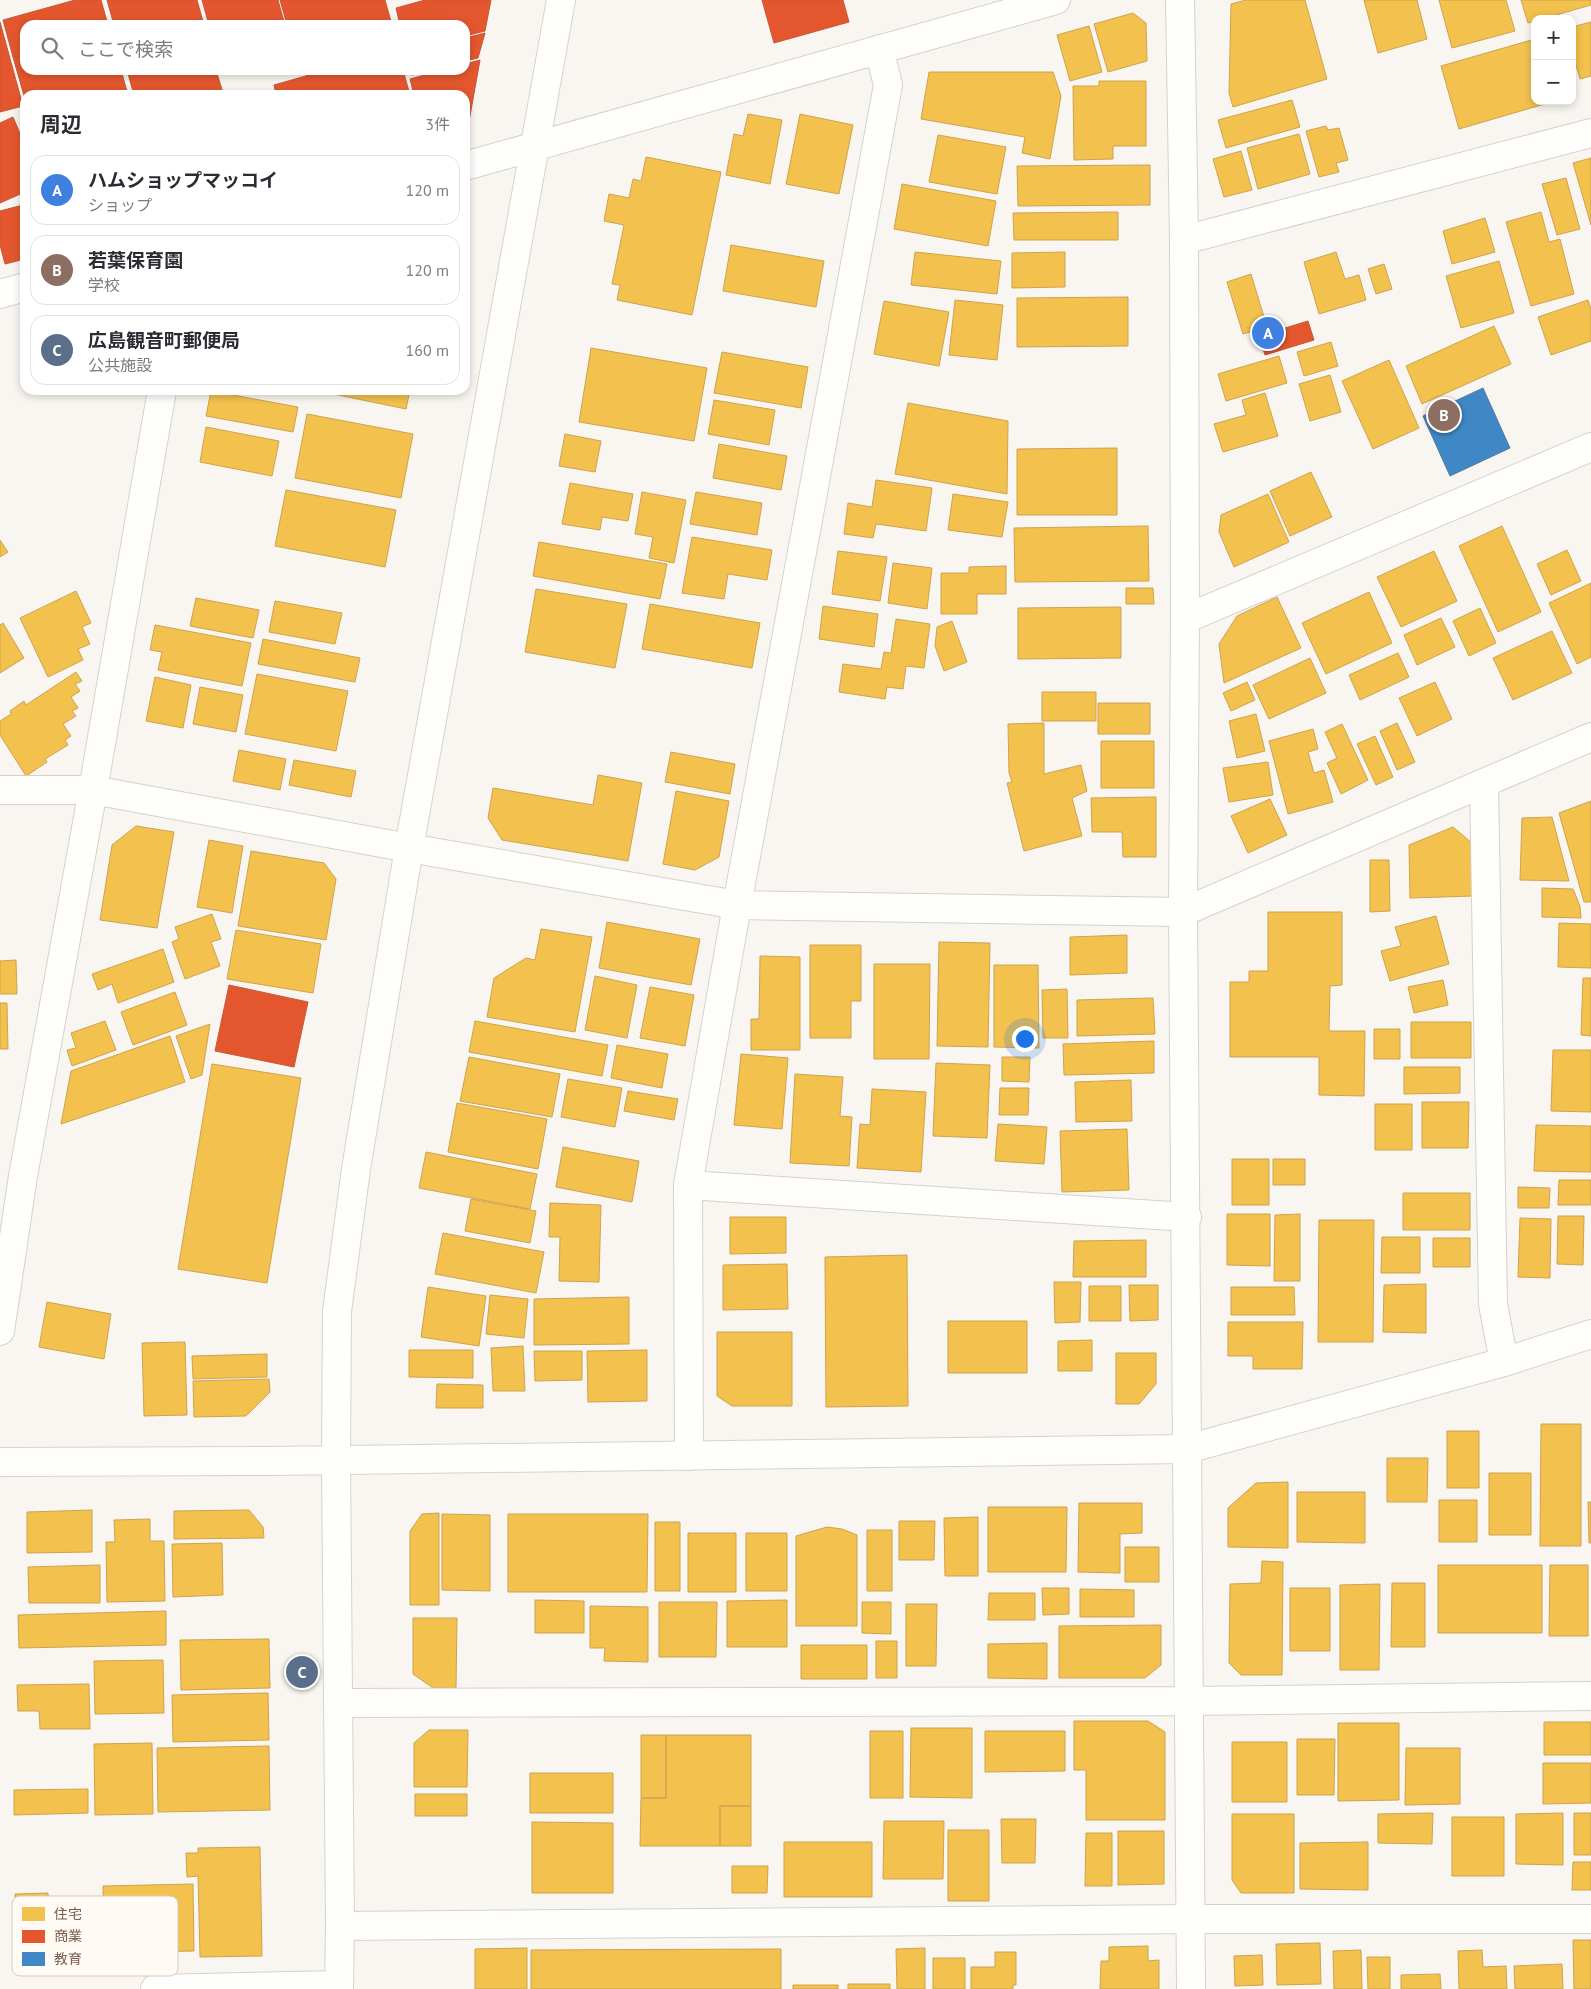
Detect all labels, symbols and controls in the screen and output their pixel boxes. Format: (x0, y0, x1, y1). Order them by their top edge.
map controls (1531, 15, 1576, 105)
button: + (1531, 15, 1576, 60)
search box (20, 20, 470, 75)
icon: search (38, 34, 66, 62)
text: ここで検索 (78, 37, 173, 61)
button: − (1531, 60, 1576, 105)
text: 周辺 (40, 111, 82, 138)
text: 3件 (425, 114, 450, 134)
text: ハムショップマッコイ (88, 168, 278, 192)
text: A (52, 180, 62, 200)
text: 120 m (406, 180, 449, 200)
text: ショップ (88, 195, 152, 215)
text: 若葉保育園 (88, 248, 183, 272)
text: B (52, 260, 62, 280)
text: 120 m (406, 260, 449, 280)
text: 学校 (88, 275, 120, 295)
pin: A (1252, 314, 1284, 352)
text: 広島観音町郵便局 (88, 328, 240, 352)
text: C (53, 340, 61, 360)
text: 160 m (406, 340, 449, 360)
text: 公共施設 (88, 355, 152, 375)
pin: B (1428, 396, 1460, 434)
your location (1012, 1026, 1038, 1052)
pin: C (286, 1653, 318, 1691)
legend (12, 1896, 178, 1976)
text: 住宅 (54, 1905, 82, 1923)
text: 商業 (54, 1927, 82, 1945)
text: 教育 (54, 1950, 82, 1968)

